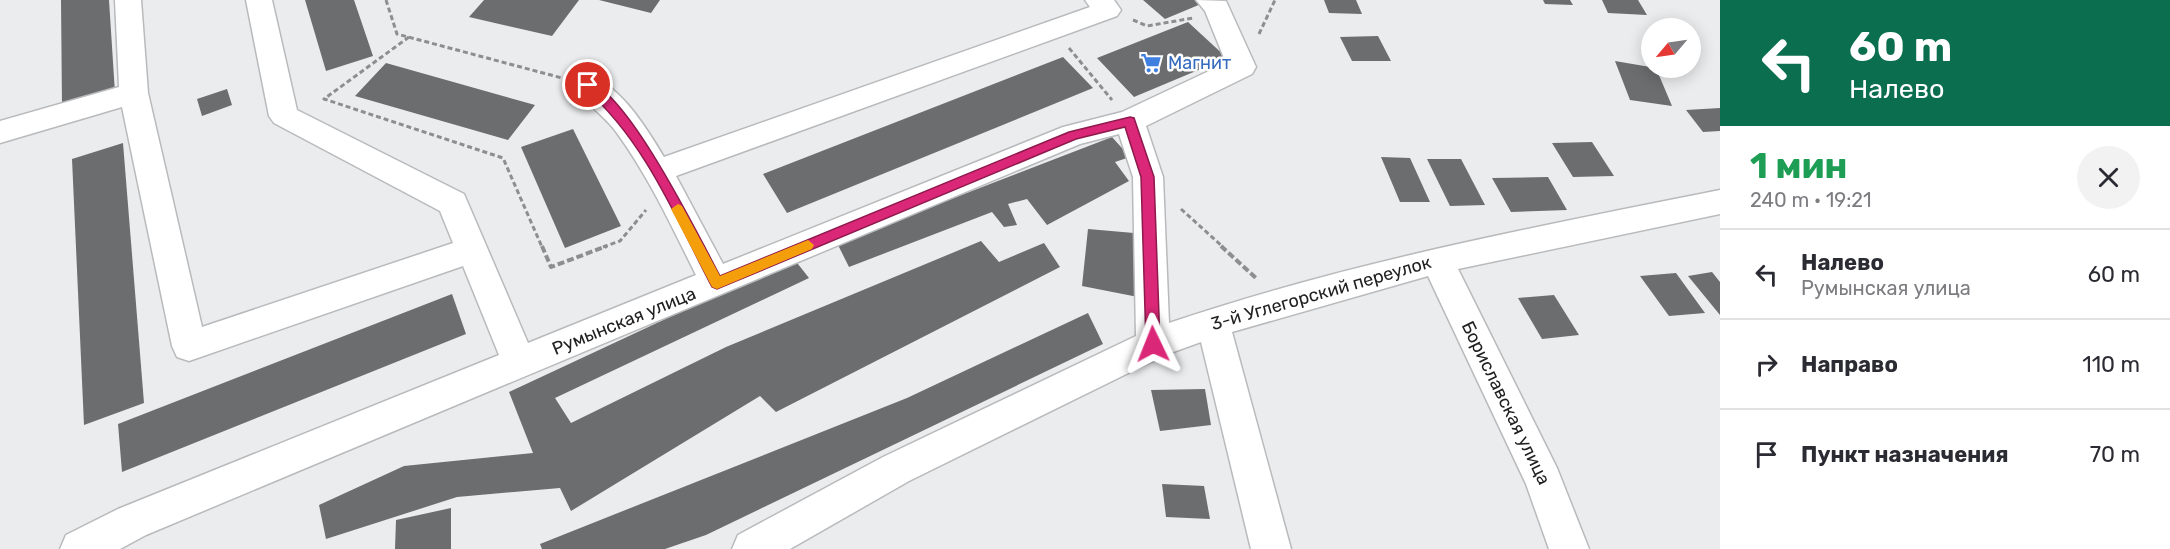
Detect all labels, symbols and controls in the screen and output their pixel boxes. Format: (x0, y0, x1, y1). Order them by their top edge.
north arrow (1641, 18, 1701, 78)
map controls (1641, 18, 1701, 78)
text: 60 m (1849, 22, 1952, 72)
icon: left (1750, 24, 1828, 102)
supermarket icon: Магнит (1139, 51, 1163, 75)
place label: Магнит (1168, 52, 1231, 74)
pin (562, 59, 613, 110)
icon: arrive (571, 68, 604, 101)
text: Налево (1849, 73, 1945, 105)
text: 1 мин (1750, 144, 1848, 187)
button: close (2077, 146, 2140, 209)
text: 240 m · 19:21 (1750, 188, 1872, 212)
text: Налево (1801, 249, 1884, 276)
street label: 3-й Углегорский переулок (1208, 251, 1434, 335)
icon: left (1750, 258, 1783, 291)
text: 60 m (2088, 261, 2140, 288)
text: Румынская улица (1801, 276, 1971, 300)
street label: Румынская улица (549, 282, 699, 360)
position arrow (1121, 312, 1185, 376)
street label: Бориславская улица (1457, 318, 1555, 488)
icon: right (1750, 348, 1783, 381)
text: Направо (1801, 351, 1898, 378)
text: 110 m (2082, 351, 2140, 378)
icon: arrive (1750, 438, 1783, 471)
text: Пункт назначения (1801, 441, 2009, 468)
text: 70 m (2090, 441, 2140, 468)

